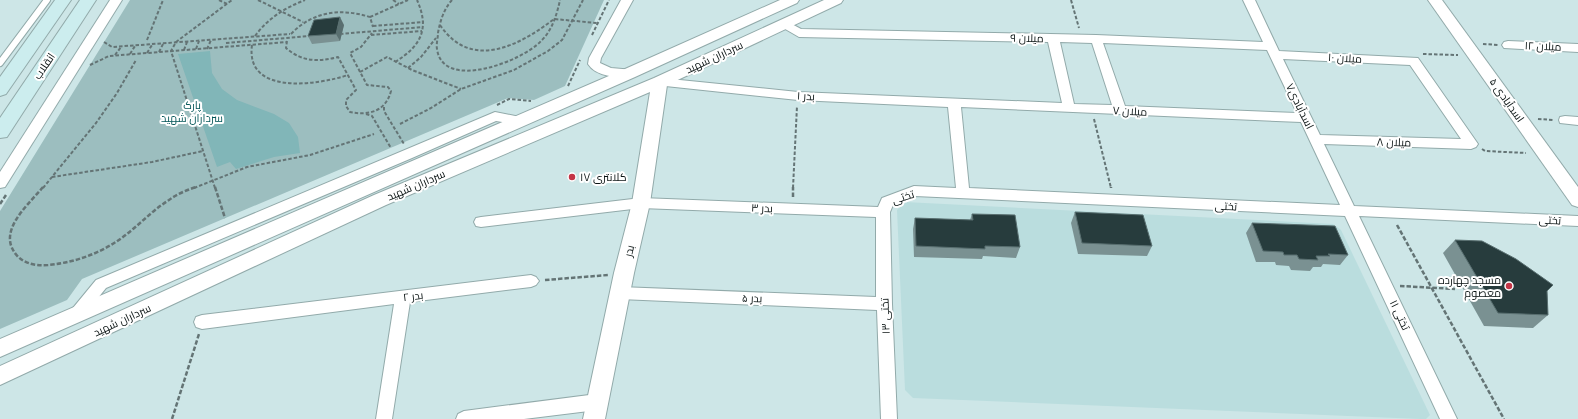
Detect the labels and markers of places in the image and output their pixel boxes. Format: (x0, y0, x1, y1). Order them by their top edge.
place label: کلانتری ۱۷ (580, 170, 627, 184)
marker: کلانتری ۱۷ (567, 172, 577, 182)
place label: مسجد چهارده معصوم (1438, 273, 1501, 301)
marker: مسجد چهارده معصوم (1504, 281, 1514, 291)

